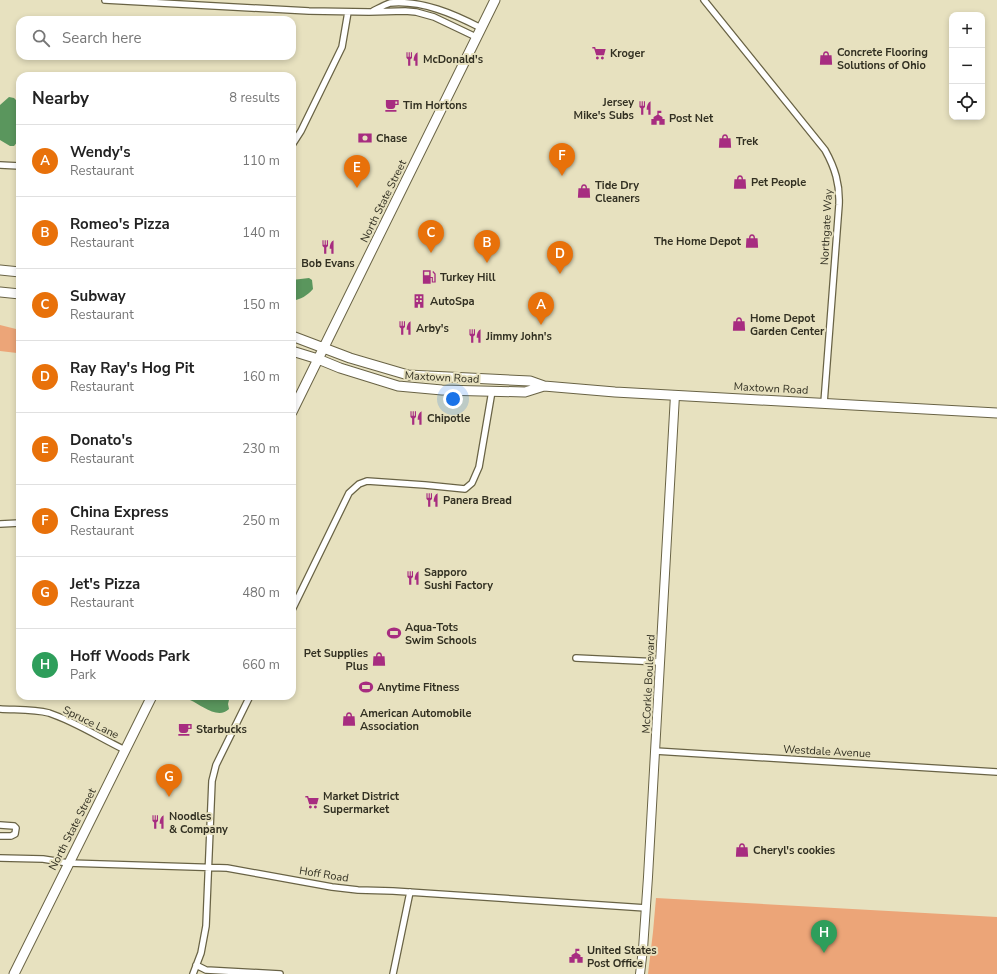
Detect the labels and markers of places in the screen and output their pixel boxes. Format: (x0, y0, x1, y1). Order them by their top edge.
supermarket icon: Kroger (591, 45, 607, 61)
place label: Concrete Flooring Solutions of Ohio (837, 45, 928, 73)
place label: Kroger (610, 46, 645, 61)
shop icon: Concrete Flooring Solutions of Ohio (818, 50, 834, 66)
restaurant icon: McDonald's (404, 51, 420, 67)
place label: McDonald's (423, 52, 483, 67)
place label: Jersey Mike's Subs (574, 95, 634, 123)
cafe icon: Tim Hortons (384, 97, 400, 113)
place label: Tim Hortons (403, 98, 467, 113)
restaurant icon: Jersey Mike's Subs (637, 100, 653, 116)
public building icon: Post Net (650, 110, 666, 126)
place label: Post Net (669, 111, 714, 126)
bank icon: Chase (357, 130, 373, 146)
place label: Chase (376, 131, 407, 146)
shop icon: Trek (717, 133, 733, 149)
place label: Trek (736, 134, 759, 149)
pin: F (549, 143, 575, 176)
pin: E (344, 155, 370, 188)
shop icon: Pet People (732, 174, 748, 190)
place label: Pet People (751, 175, 806, 190)
place label: Tide Dry Cleaners (595, 178, 640, 206)
shop icon: Tide Dry Cleaners (576, 183, 592, 199)
pin: C (418, 220, 444, 253)
pin: B (474, 230, 500, 263)
shop icon: The Home Depot (744, 233, 760, 249)
place label: The Home Depot (654, 234, 742, 249)
restaurant icon: Bob Evans (320, 239, 336, 255)
pin: D (547, 241, 573, 274)
place label: Bob Evans (301, 256, 355, 271)
fuel station icon: Turkey Hill (421, 269, 437, 285)
place label: Turkey Hill (440, 270, 496, 285)
pin: A (528, 292, 554, 325)
building icon: AutoSpa (411, 293, 427, 309)
place label: AutoSpa (430, 294, 475, 309)
place label: Home Depot Garden Center (750, 311, 825, 339)
shop icon: Home Depot Garden Center (731, 316, 747, 332)
restaurant icon: Arby's (397, 320, 413, 336)
place label: Arby's (416, 321, 449, 336)
restaurant icon: Jimmy John's (467, 328, 483, 344)
place label: Jimmy John's (485, 329, 552, 344)
restaurant icon: Chipotle (408, 410, 424, 426)
place label: Chipotle (427, 411, 470, 426)
restaurant icon: Panera Bread (424, 492, 440, 508)
place label: Panera Bread (443, 493, 512, 508)
place label: Sapporo Sushi Factory (424, 565, 493, 593)
restaurant icon: Sapporo Sushi Factory (405, 570, 421, 586)
place label: Aqua-Tots Swim Schools (405, 620, 477, 648)
sports icon: Aqua-Tots Swim Schools (386, 625, 402, 641)
place label: Pet Supplies Plus (304, 646, 368, 674)
shop icon: Pet Supplies Plus (371, 651, 387, 667)
sports icon: Anytime Fitness (358, 679, 374, 695)
place label: Anytime Fitness (377, 680, 459, 695)
place label: American Automobile Association (360, 706, 471, 734)
shop icon: American Automobile Association (341, 711, 357, 727)
cafe icon: Starbucks (177, 721, 193, 737)
place label: Starbucks (196, 722, 247, 737)
pin: G (156, 764, 182, 797)
place label: Market District Supermarket (323, 789, 400, 817)
supermarket icon: Market District Supermarket (304, 794, 320, 810)
place label: Noodles & Company (169, 809, 228, 837)
restaurant icon: Noodles & Company (150, 814, 166, 830)
shop icon: Cheryl's cookies (734, 842, 750, 858)
place label: Cheryl's cookies (753, 843, 835, 858)
pin: H (811, 920, 837, 953)
place label: United States Post Office (587, 943, 657, 971)
public building icon: United States Post Office (568, 948, 584, 964)

